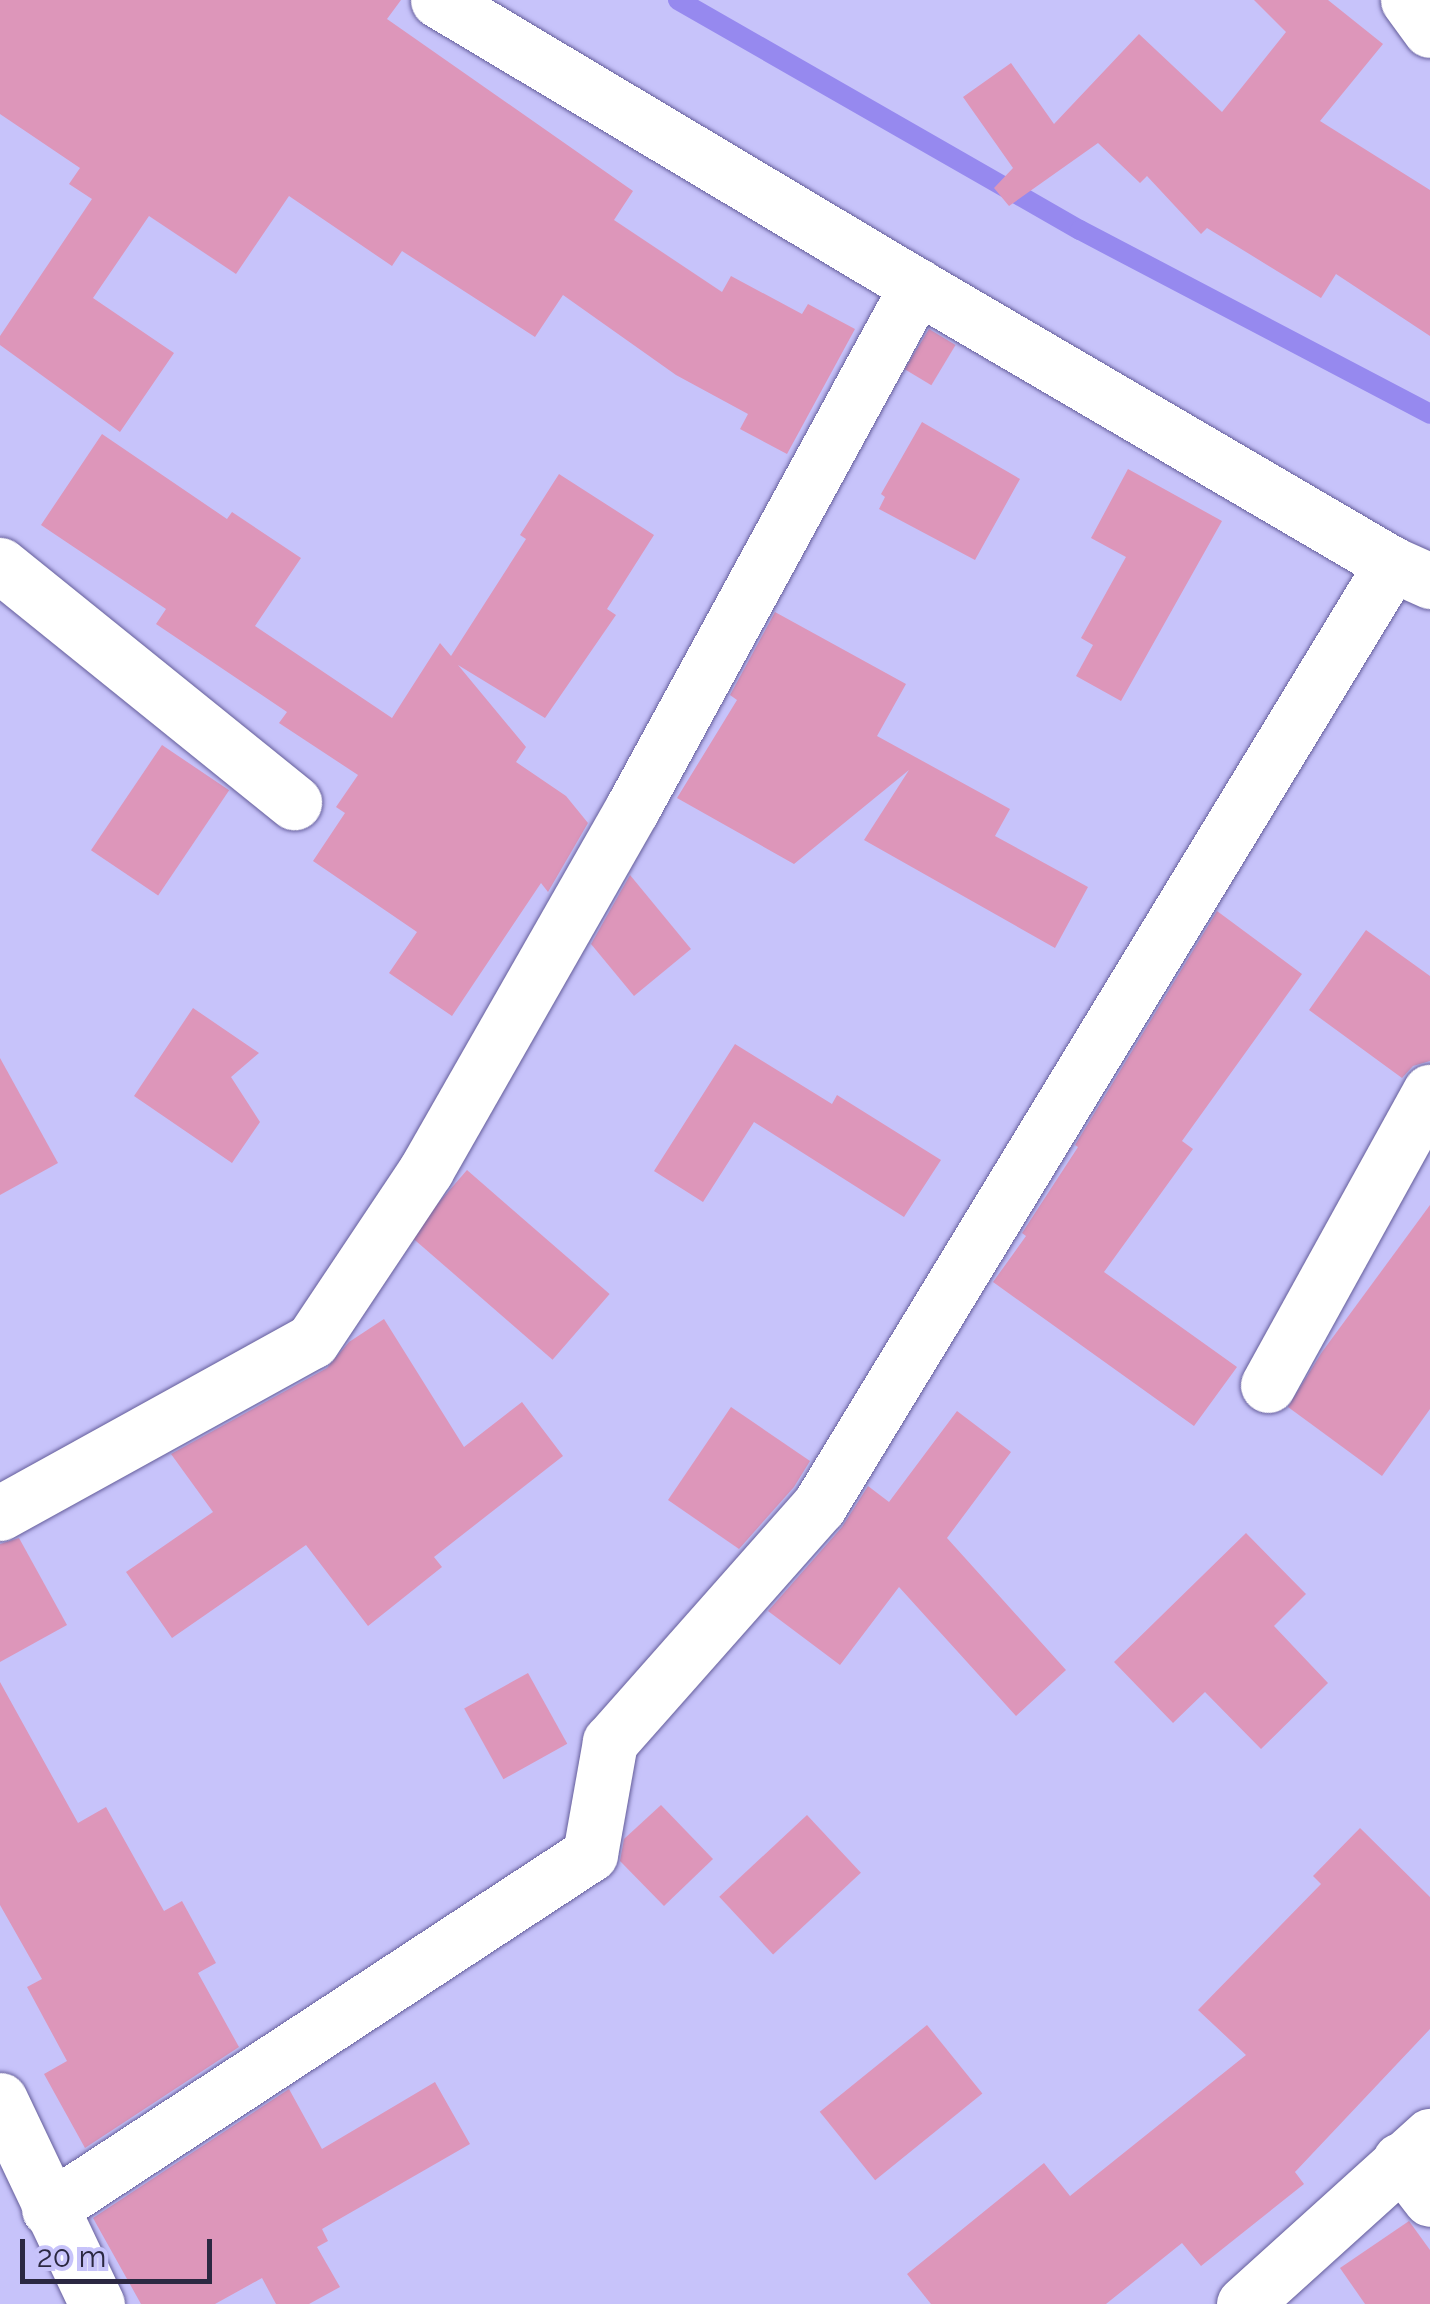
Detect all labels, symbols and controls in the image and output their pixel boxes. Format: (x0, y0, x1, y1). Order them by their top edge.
scale bar (25, 2219, 218, 2281)
text: 20 m (37, 2239, 106, 2274)

